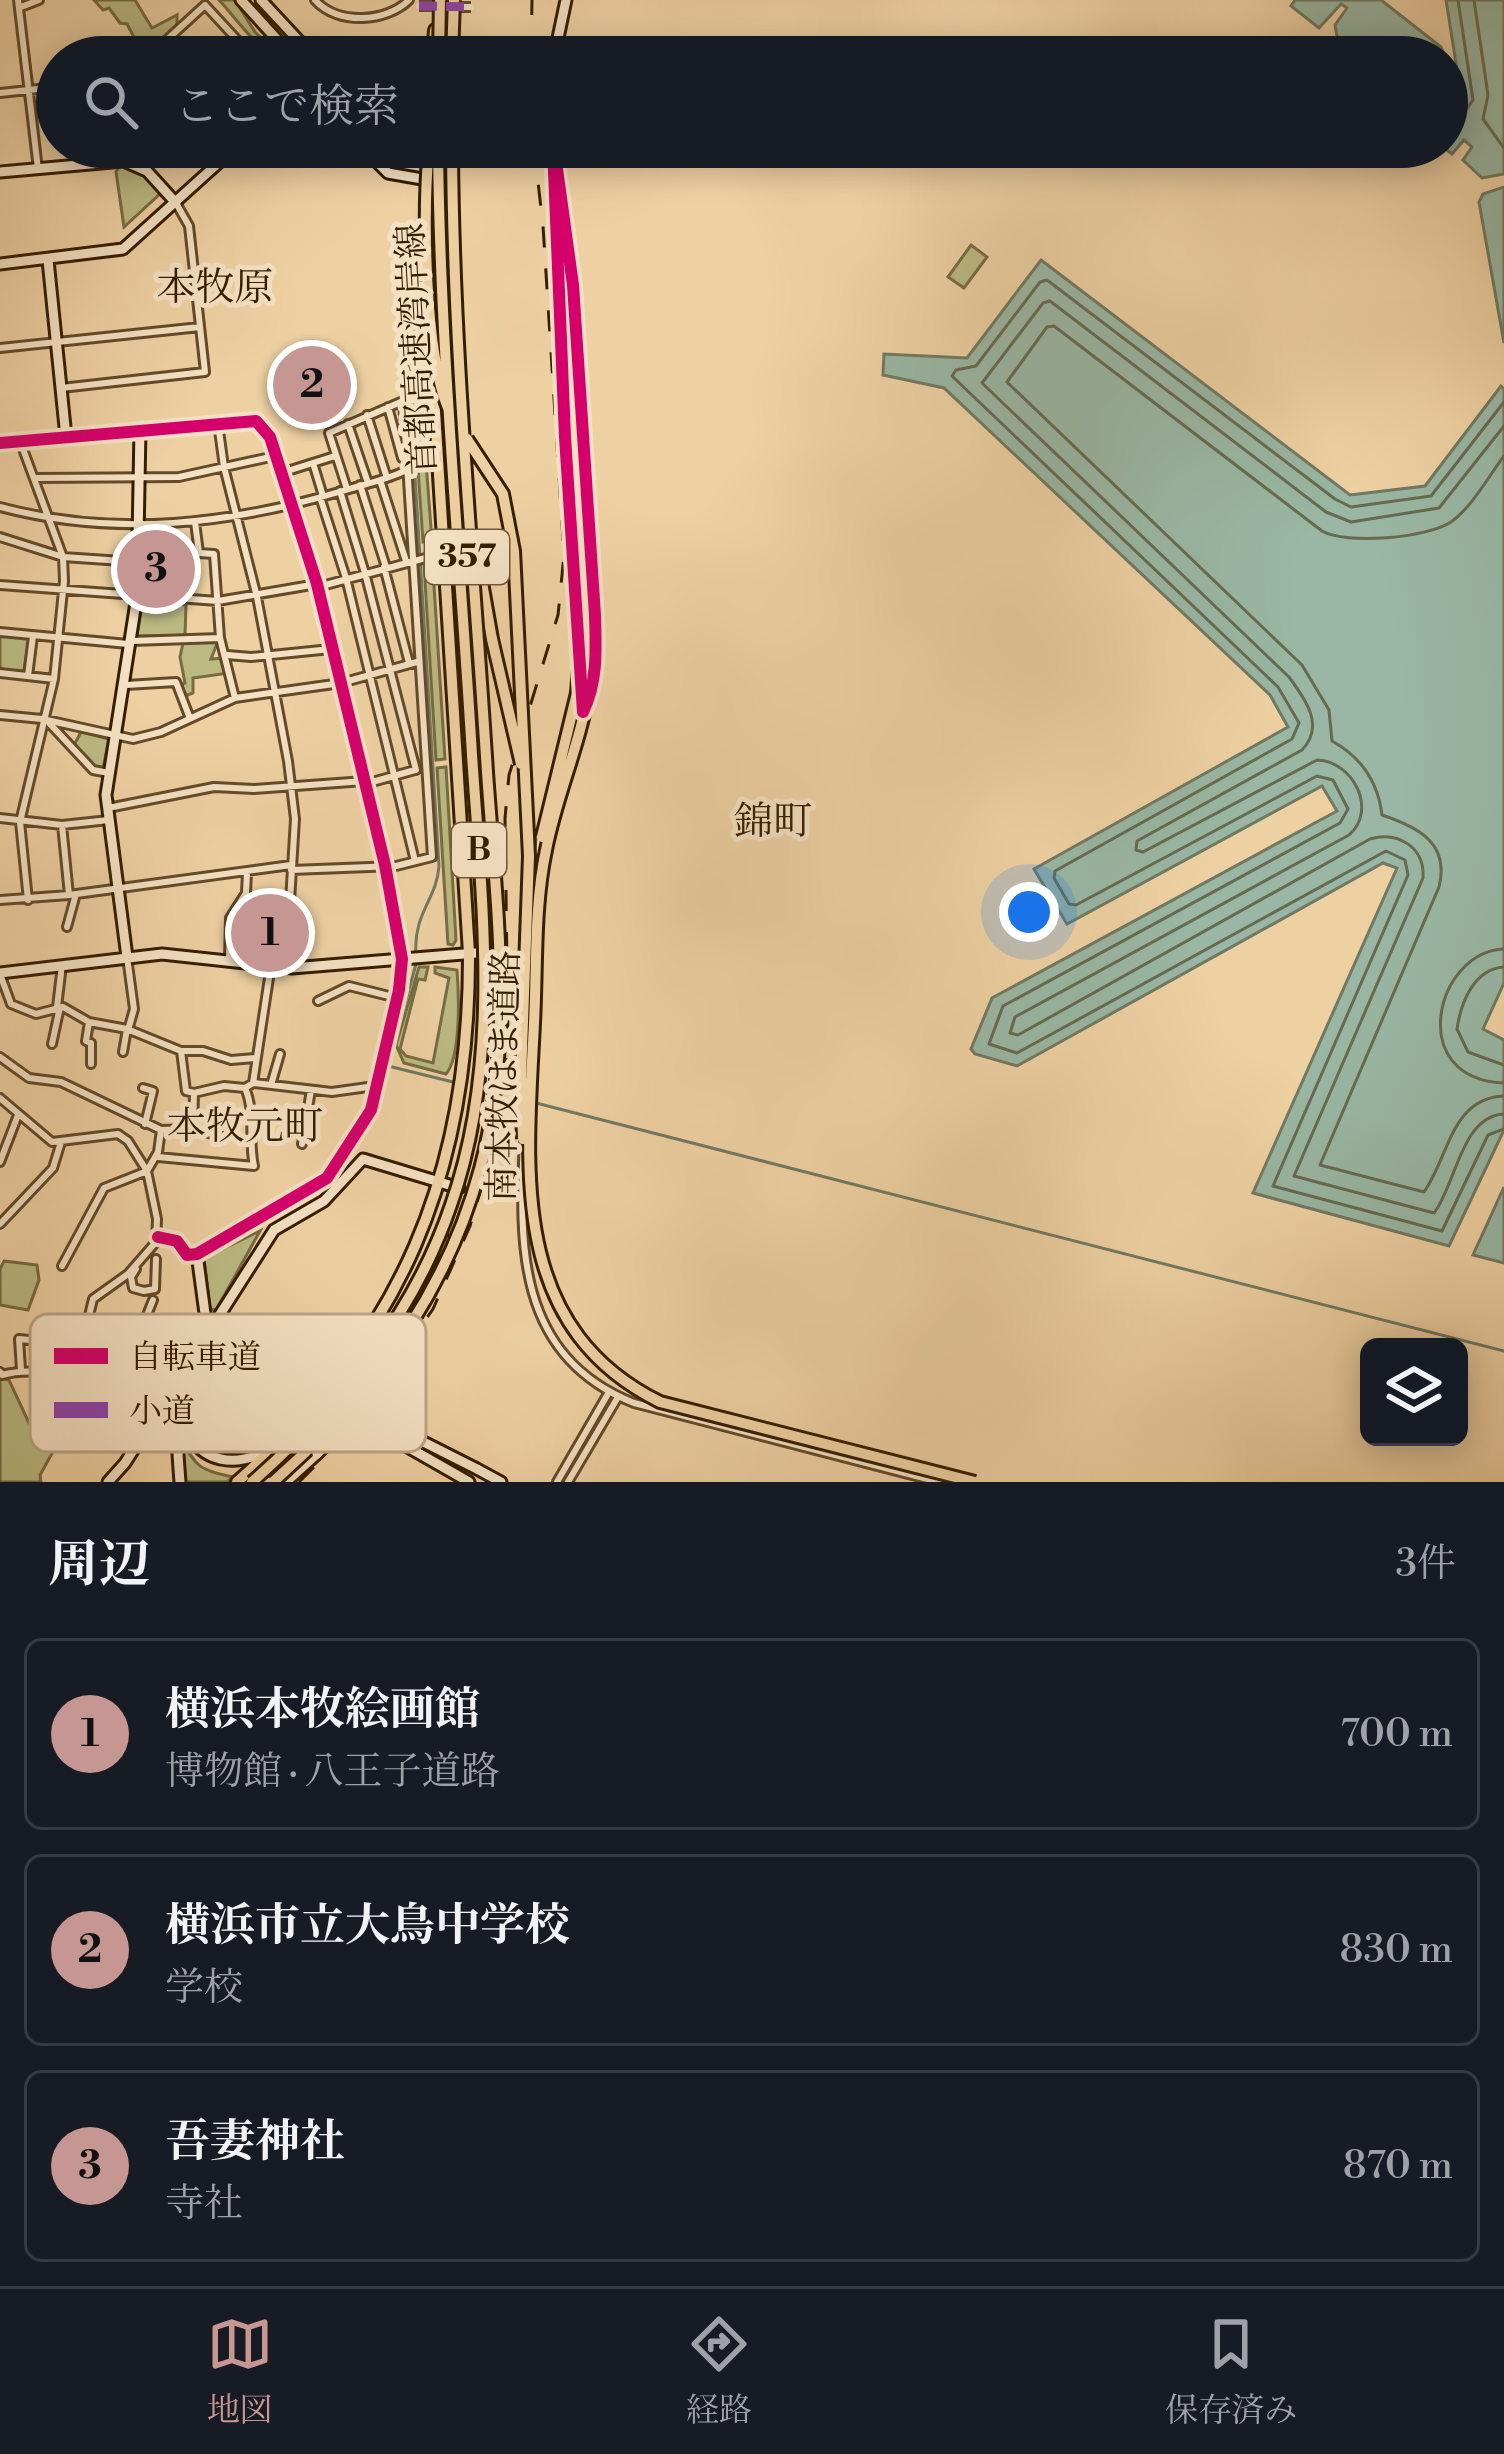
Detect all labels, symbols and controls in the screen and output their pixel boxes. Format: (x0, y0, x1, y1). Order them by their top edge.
search box (36, 36, 1468, 168)
icon: search (78, 69, 144, 135)
text: ここで検索 (174, 79, 399, 136)
street label: 首都高速湾岸線 (389, 222, 447, 476)
district label: 本牧原 (156, 264, 274, 313)
pin: 2 (273, 340, 351, 430)
pin: 3 (117, 524, 195, 614)
road number: 357 (425, 530, 509, 584)
district label: 錦町 (734, 798, 812, 847)
road number: B (452, 823, 506, 877)
your location (999, 882, 1059, 942)
pin: 1 (231, 888, 309, 978)
street label: 南本牧はま道路 (480, 950, 530, 1202)
district label: 本牧元町 (167, 1103, 323, 1152)
legend (30, 1314, 426, 1452)
text: 自転車道 (129, 1338, 261, 1379)
map controls (1360, 1338, 1468, 1446)
button: layers (1360, 1338, 1468, 1446)
text: 小道 (129, 1392, 195, 1433)
text: 周辺 (48, 1534, 150, 1598)
text: 3件 (1395, 1540, 1456, 1589)
text: 横浜本牧絵画館 (165, 1682, 480, 1739)
text: 1 (81, 1710, 99, 1759)
text: 700 m (1340, 1710, 1453, 1759)
text: 博物館 · 八王子道路 (165, 1748, 500, 1797)
text: 横浜市立大鳥中学校 (165, 1898, 570, 1955)
text: 2 (78, 1926, 102, 1975)
text: 830 m (1340, 1926, 1453, 1975)
text: 学校 (165, 1964, 243, 2013)
text: 吾妻神社 (165, 2114, 345, 2171)
text: 3 (78, 2142, 102, 2191)
text: 870 m (1343, 2142, 1453, 2191)
text: 寺社 (165, 2180, 243, 2229)
tab: 地図 (207, 2311, 273, 2432)
tab: 経路 (686, 2311, 752, 2432)
tab: 保存済み (1165, 2311, 1297, 2432)

